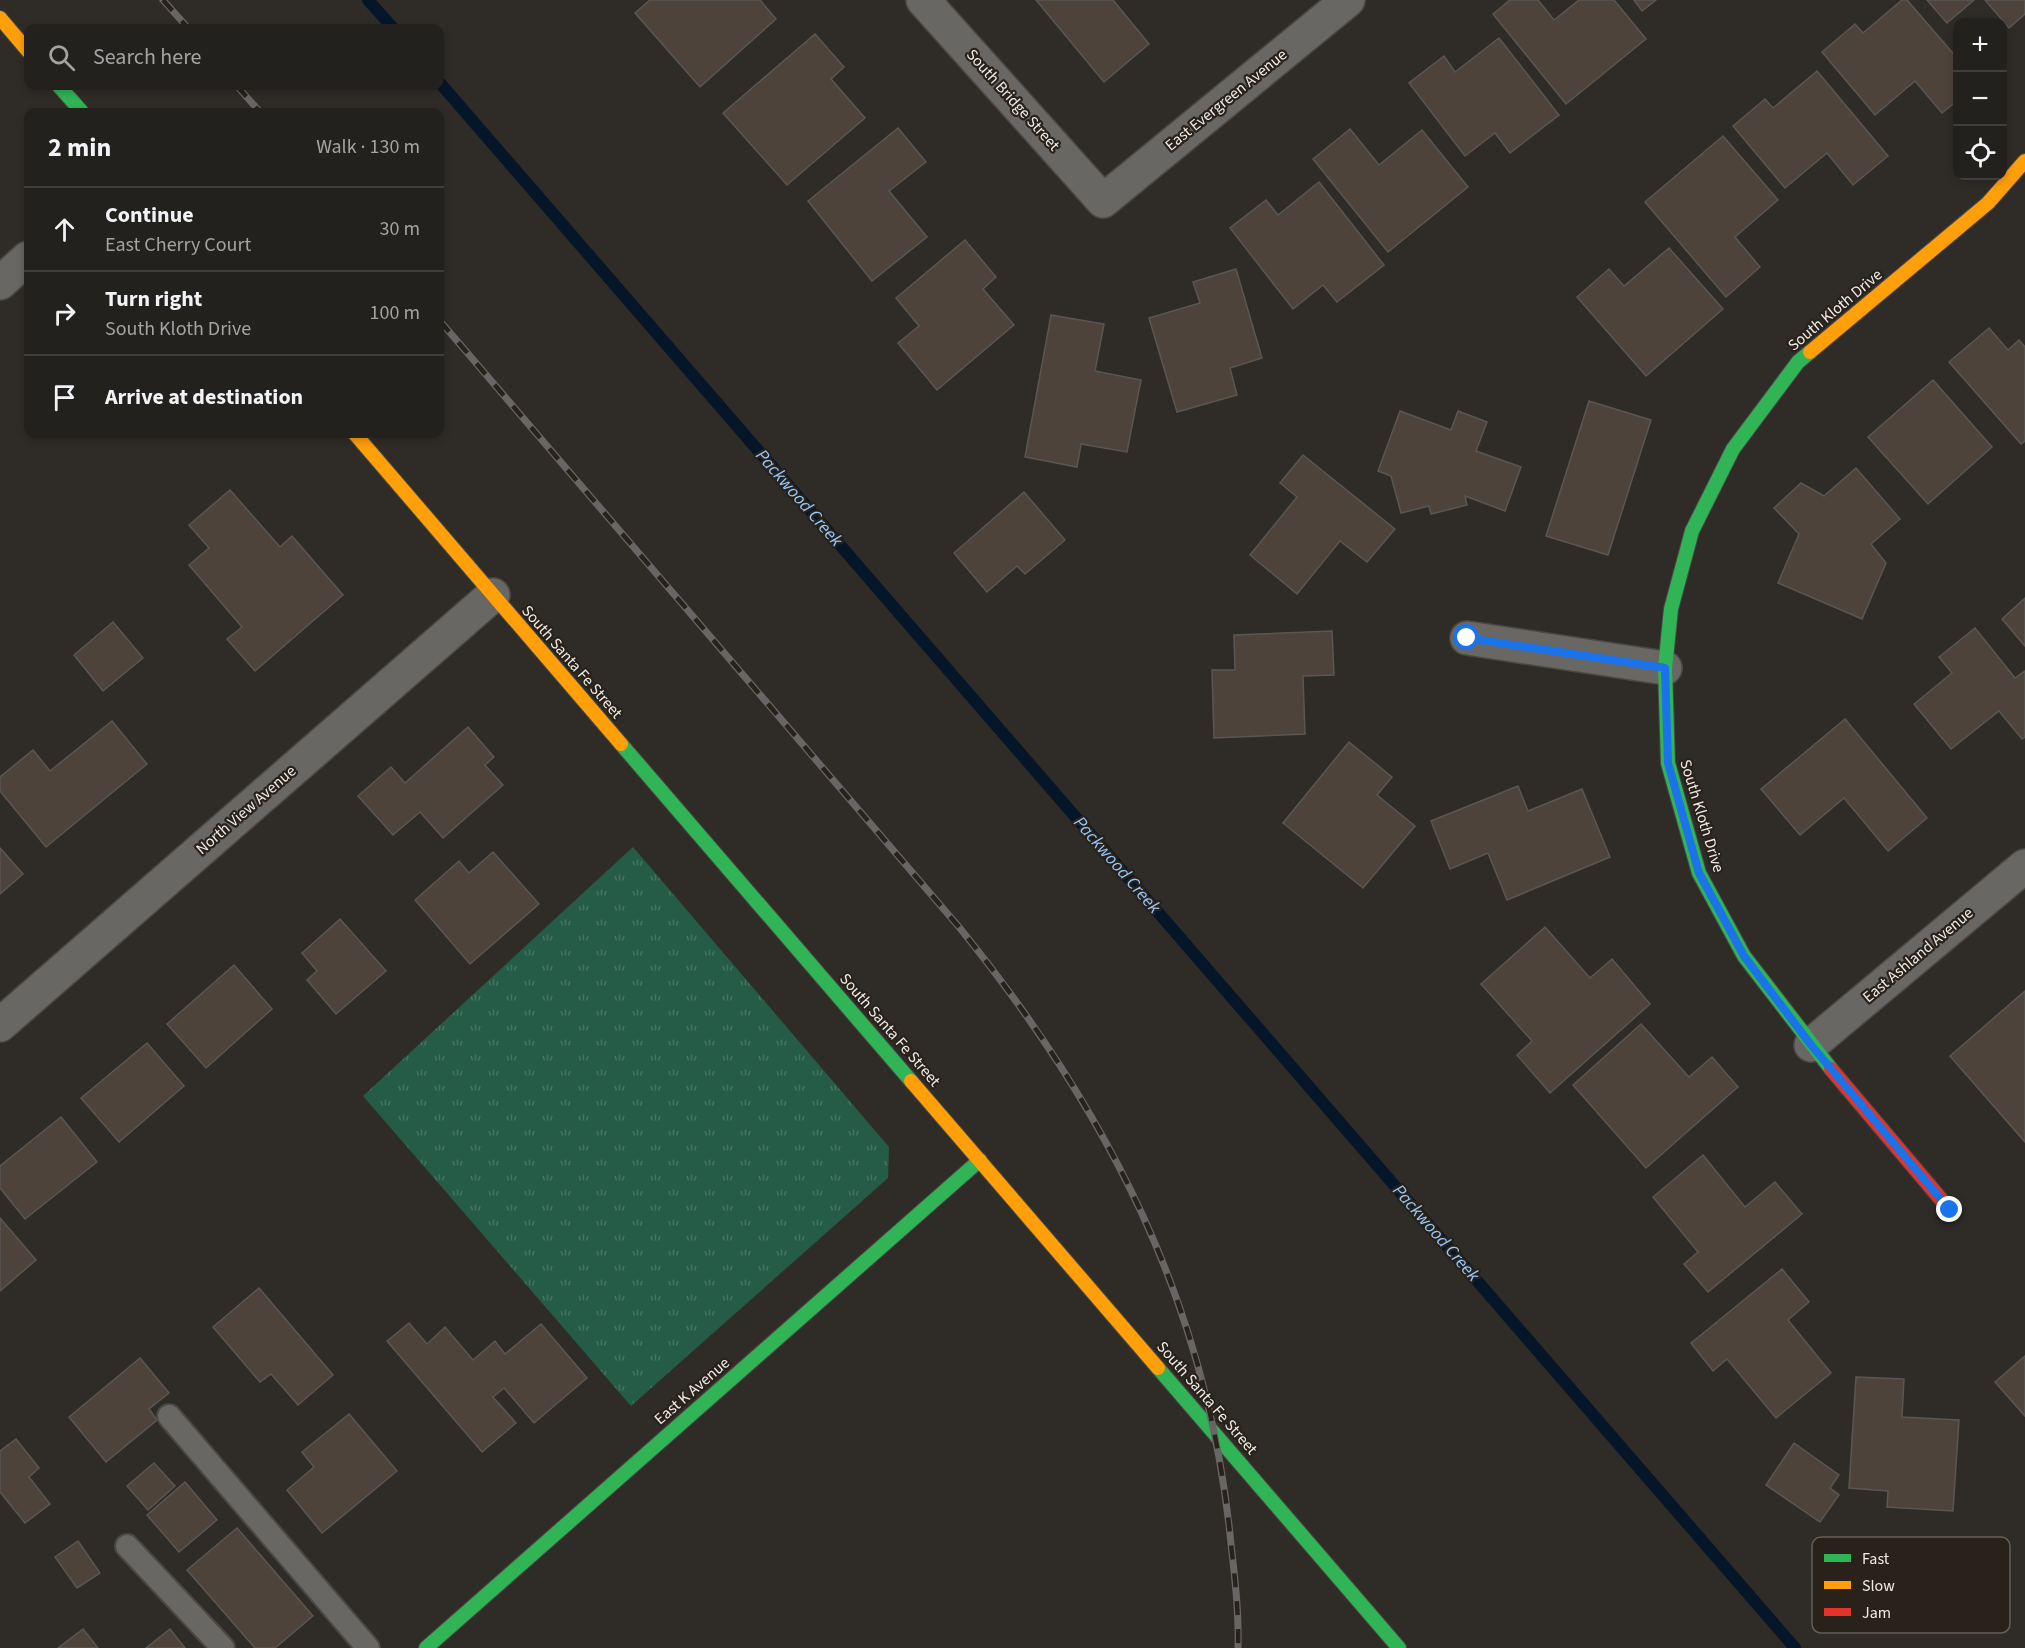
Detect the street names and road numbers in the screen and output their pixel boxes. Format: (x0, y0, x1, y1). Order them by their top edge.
street label: South Bridge Street (961, 44, 1065, 156)
street label: East Evergreen Avenue (1160, 44, 1292, 156)
street label: South Kloth Drive (1783, 264, 1887, 356)
street label: South Santa Fe Street (517, 601, 628, 724)
street label: South Kloth Drive (1674, 757, 1730, 875)
street label: North View Avenue (191, 760, 301, 860)
street label: East Ashland Avenue (1858, 902, 1978, 1008)
street label: South Santa Fe Street (835, 969, 946, 1092)
street label: South Santa Fe Street (1152, 1337, 1263, 1460)
street label: East K Avenue (650, 1352, 734, 1430)

